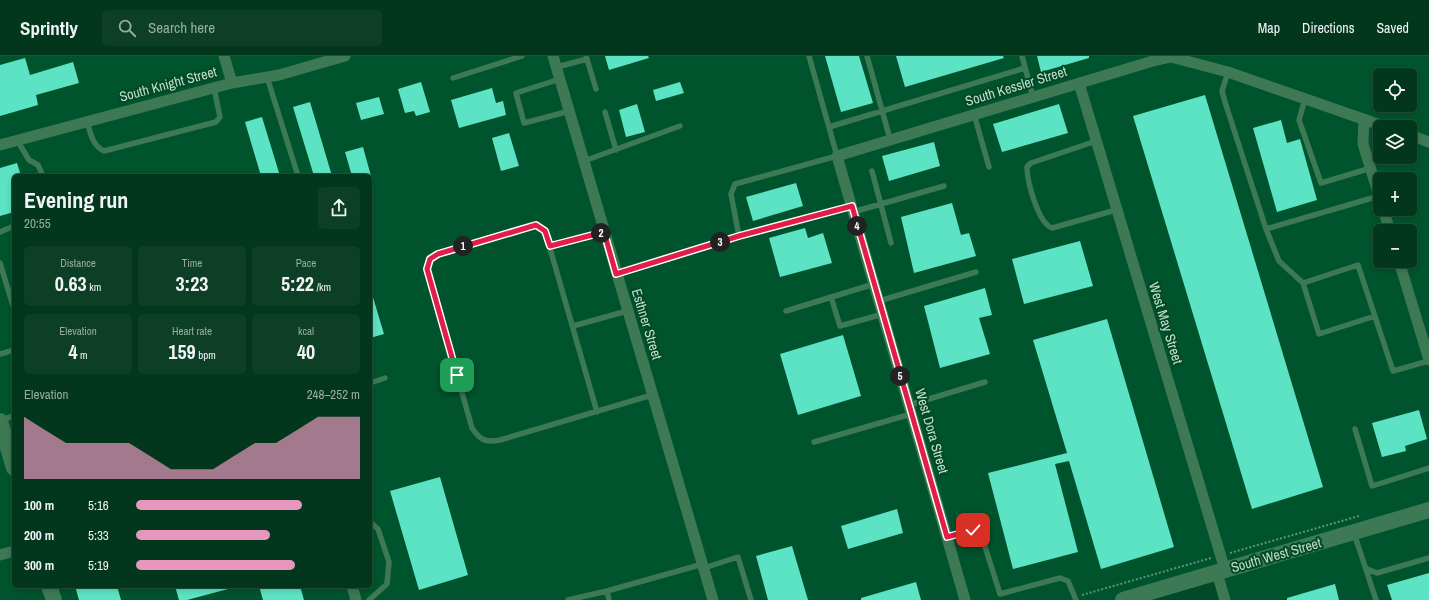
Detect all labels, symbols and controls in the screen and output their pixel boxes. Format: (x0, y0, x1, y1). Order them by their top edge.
search box (102, 10, 382, 46)
text: Sprintly (20, 15, 78, 41)
icon: search (116, 17, 138, 39)
text: Search here (148, 17, 215, 38)
text: Map (1258, 19, 1280, 37)
text: Directions (1302, 19, 1354, 37)
text: Saved (1376, 19, 1409, 37)
street label: South Knight Street (117, 62, 219, 106)
street label: South Kessler Street (963, 62, 1069, 110)
map controls (1373, 68, 1417, 268)
button: locate (1373, 68, 1417, 112)
button: layers (1373, 120, 1417, 164)
button: + (1373, 172, 1417, 216)
text: Evening run (24, 185, 128, 215)
button: share (318, 187, 360, 229)
text: 20:55 (24, 215, 51, 232)
pin: 4 (847, 216, 867, 236)
text: 4 (854, 219, 860, 233)
pin: 2 (591, 223, 611, 243)
button: − (1373, 224, 1417, 268)
text: 2 (598, 226, 604, 240)
pin: 3 (710, 232, 730, 252)
text: 3 (717, 235, 723, 249)
pin: 1 (453, 236, 473, 256)
text: 1 (460, 239, 466, 253)
text: Distance (60, 256, 96, 270)
text: Time (182, 256, 202, 270)
text: Pace (296, 256, 316, 270)
text: 0.63 (55, 270, 87, 297)
text: 3:23 (176, 270, 208, 297)
text: 5:22 (281, 270, 314, 297)
text: km (87, 280, 101, 294)
text: /km (314, 280, 331, 294)
street label: West May Street (1145, 280, 1187, 366)
street label: Esthner Street (628, 286, 666, 362)
text: Elevation (59, 324, 97, 338)
text: Heart rate (172, 324, 212, 338)
text: kcal (298, 324, 314, 338)
text: 4 (68, 338, 78, 365)
text: 159 (168, 338, 196, 365)
text: 40 (297, 338, 315, 365)
text: m (78, 348, 88, 362)
text: bpm (196, 348, 216, 362)
pin (440, 358, 474, 392)
icon: arrive (446, 364, 468, 386)
pin: 5 (890, 366, 910, 386)
text: 5 (897, 369, 903, 383)
text: Elevation (24, 386, 68, 403)
text: 248–252 m (307, 386, 360, 403)
street label: West Dora Street (911, 386, 953, 476)
text: 100 m (24, 497, 54, 514)
text: 5:16 (88, 497, 109, 514)
pin (956, 513, 990, 547)
icon: check (962, 519, 984, 541)
text: 200 m (24, 527, 54, 544)
text: 5:33 (88, 527, 109, 544)
street label: South West Street (1229, 534, 1323, 576)
text: 300 m (24, 557, 54, 574)
text: 5:19 (88, 557, 109, 574)

